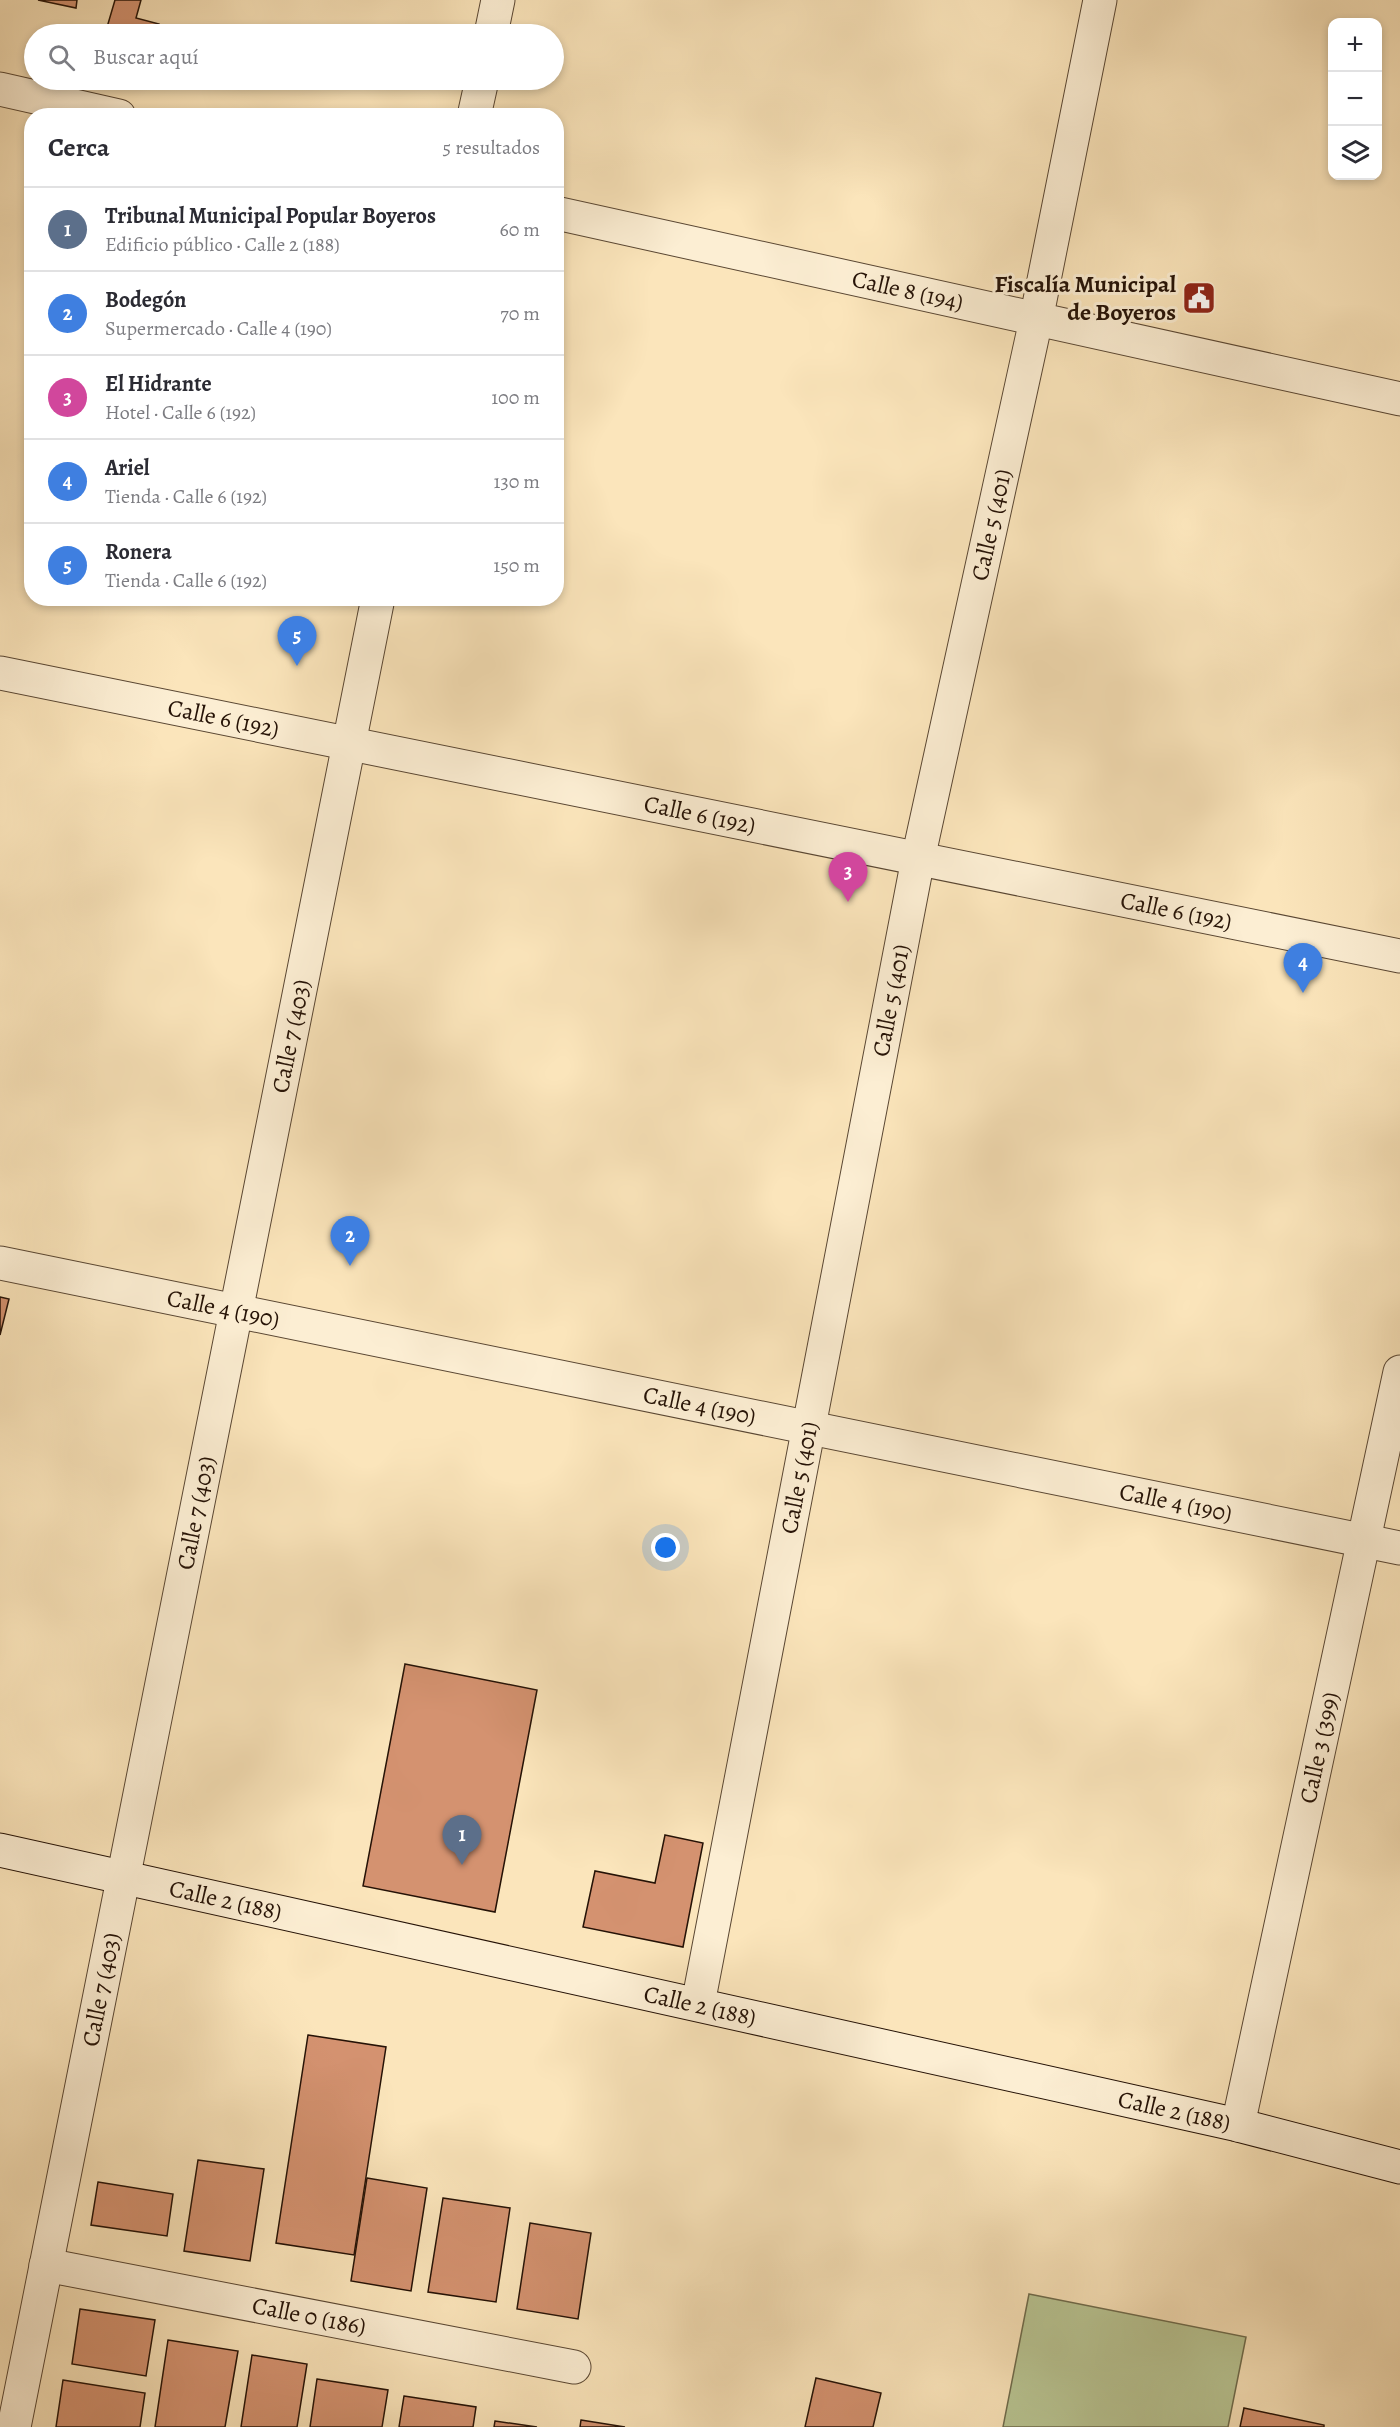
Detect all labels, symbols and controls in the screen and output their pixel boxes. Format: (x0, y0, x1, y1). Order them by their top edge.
map controls (1328, 18, 1382, 180)
button: + (1328, 18, 1382, 72)
search box (24, 24, 564, 90)
icon: search (45, 41, 78, 74)
text: Buscar aquí (93, 42, 199, 72)
button: − (1328, 72, 1382, 126)
button: layers (1328, 126, 1382, 180)
text: Cerca (48, 130, 110, 165)
text: 5 resultados (443, 134, 540, 161)
text: Tribunal Municipal Popular Boyeros (105, 201, 436, 231)
text: 1 (64, 216, 71, 243)
text: 60 m (500, 216, 540, 243)
text: Edificio público · Calle 2 (188) (105, 231, 340, 258)
street label: Calle 8 (194) (849, 263, 966, 318)
place label: Fiscalía Municipal de Boyeros (995, 268, 1177, 328)
public building icon: Fiscalía Municipal de Boyeros (1181, 280, 1217, 316)
text: Bodegón (105, 285, 186, 315)
text: 2 (63, 300, 72, 327)
text: 70 m (500, 300, 540, 327)
text: Supermercado · Calle 4 (190) (105, 315, 332, 342)
text: El Hidrante (105, 369, 212, 399)
text: 3 (63, 384, 72, 411)
text: 100 m (491, 384, 540, 411)
text: Hotel · Calle 6 (192) (105, 399, 256, 426)
text: Ariel (105, 453, 150, 483)
street label: Calle 5 (401) (963, 466, 1019, 584)
text: 4 (63, 468, 72, 495)
text: 130 m (494, 468, 540, 495)
text: Tienda · Calle 6 (192) (105, 483, 267, 510)
text: Ronera (105, 537, 172, 567)
text: 5 (63, 552, 72, 579)
text: 150 m (493, 552, 540, 579)
text: Tienda · Calle 6 (192) (105, 567, 267, 594)
pin: 5 (278, 616, 316, 666)
street label: Calle 6 (192) (165, 691, 282, 745)
street label: Calle 6 (192) (641, 788, 758, 841)
pin: 3 (828, 852, 868, 902)
street label: Calle 6 (192) (1118, 884, 1235, 938)
street label: Calle 5 (401) (864, 942, 917, 1059)
pin: 4 (1284, 944, 1322, 993)
street label: Calle 7 (403) (264, 977, 318, 1096)
pin: 2 (330, 1216, 370, 1266)
street label: Calle 4 (190) (164, 1281, 283, 1336)
street label: Calle 4 (190) (640, 1378, 759, 1433)
street label: Calle 5 (401) (773, 1419, 826, 1536)
street label: Calle 7 (403) (169, 1453, 223, 1573)
street label: Calle 4 (190) (1117, 1475, 1235, 1529)
your location (651, 1533, 680, 1562)
street label: Calle 3 (399) (1292, 1689, 1347, 1806)
pin: 1 (442, 1816, 482, 1865)
street label: Calle 2 (188) (166, 1872, 285, 1928)
street label: Calle 7 (403) (74, 1930, 128, 2049)
street label: Calle 2 (188) (641, 1977, 759, 2033)
street label: Calle 2 (188) (1115, 2083, 1234, 2139)
street label: Calle 0 (186) (250, 2289, 369, 2342)

